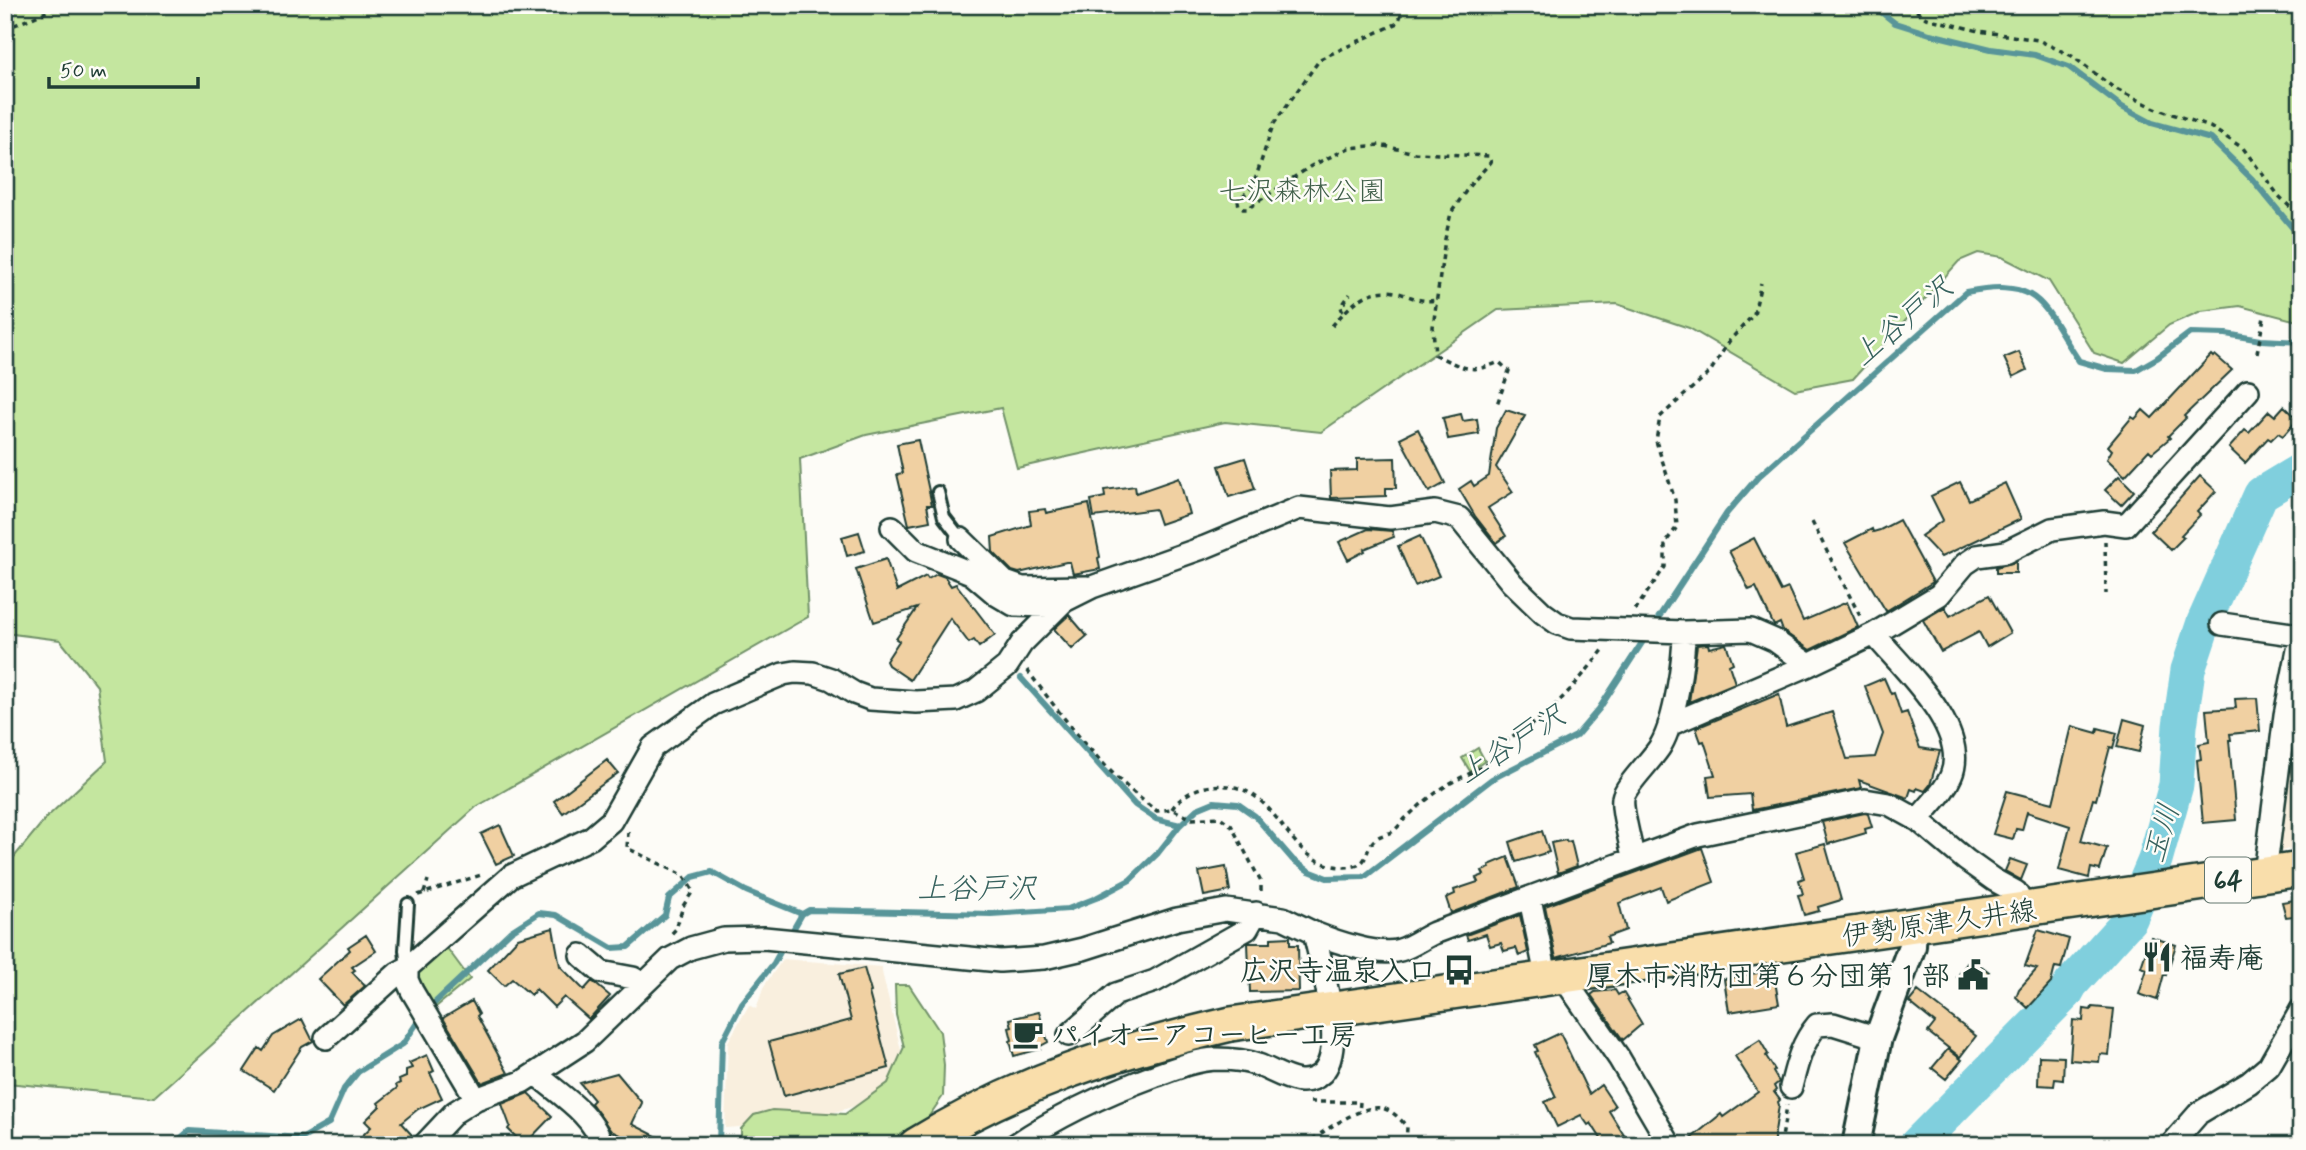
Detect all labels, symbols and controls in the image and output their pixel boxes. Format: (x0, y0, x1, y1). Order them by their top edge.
scale bar (49, 46, 198, 90)
text: 50 m (60, 57, 107, 85)
park label: 七沢森林公園 (1218, 174, 1386, 211)
water label: 上谷戸沢 (1844, 268, 1962, 376)
water label: 上谷戸沢 (1451, 696, 1574, 794)
water label: 玉川 (2135, 799, 2190, 868)
road number: 64 (2205, 858, 2251, 902)
water label: 上谷戸沢 (917, 870, 1038, 909)
street label: 伊勢原津久井線 (1840, 893, 2039, 956)
restaurant icon: 福寿庵 (2140, 940, 2174, 974)
place label: 福寿庵 (2180, 941, 2264, 978)
bus stop icon: 広沢寺温泉入口 (1442, 953, 1476, 987)
place label: 広沢寺温泉入口 (1240, 954, 1436, 991)
public building icon: 厚木市消防団第６分団第１部 (1956, 958, 1990, 992)
place label: 厚木市消防団第６分団第１部 (1586, 959, 1950, 996)
cafe icon: パイオニアコーヒー工房 (1011, 1017, 1045, 1051)
place label: パイオニアコーヒー工房 (1051, 1018, 1357, 1055)

